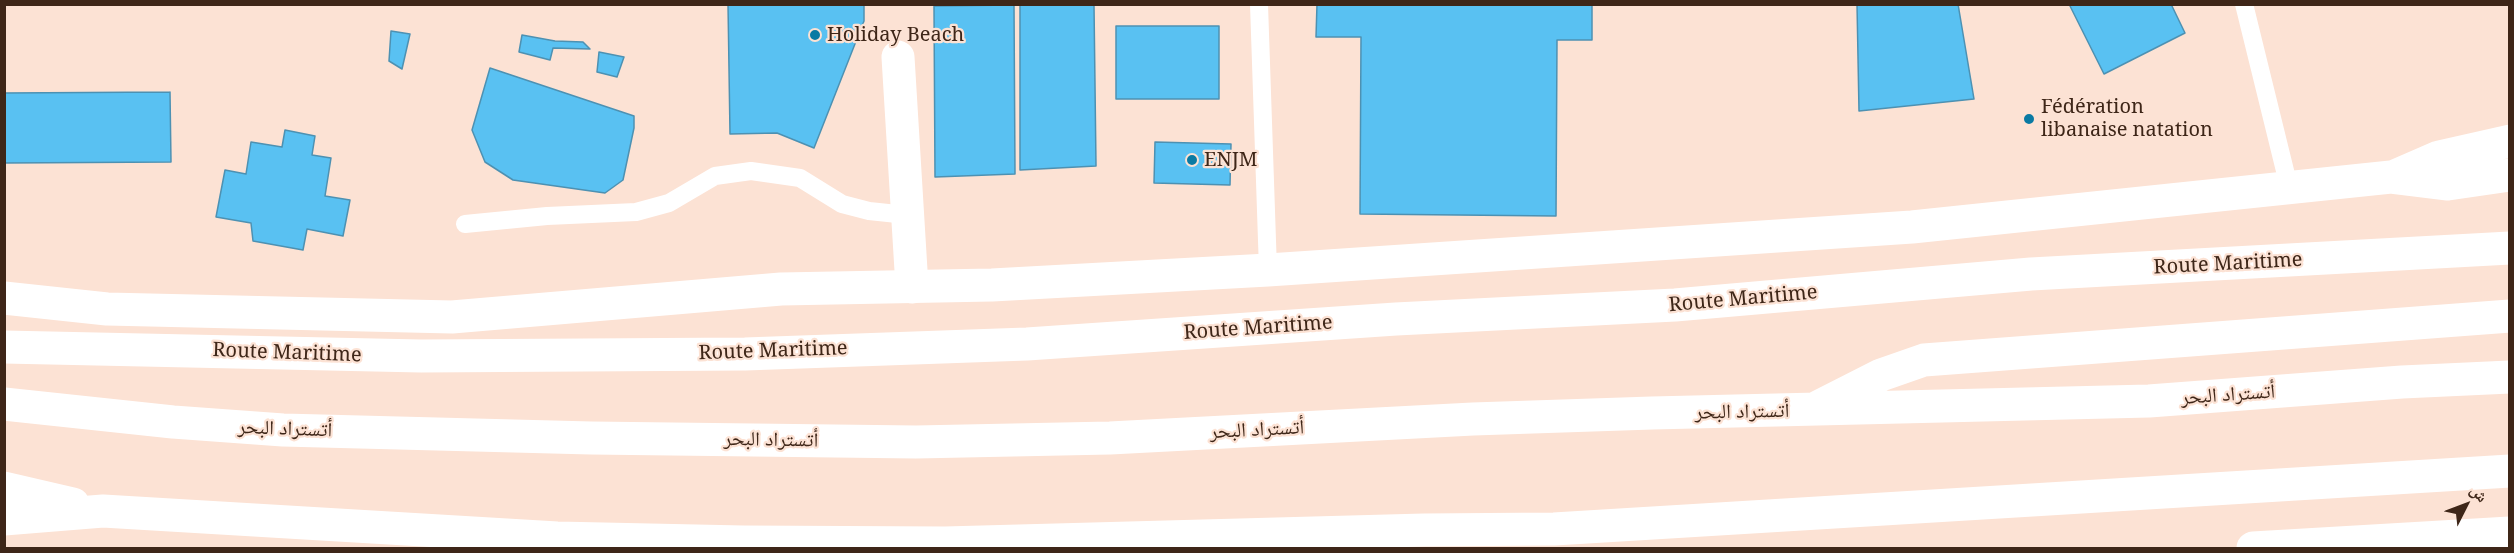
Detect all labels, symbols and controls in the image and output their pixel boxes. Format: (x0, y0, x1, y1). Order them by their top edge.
place label: Holiday Beach (827, 23, 964, 47)
marker: Holiday Beach (808, 28, 822, 42)
place label: Fédération libanaise natation (2041, 95, 2213, 142)
marker: Fédération libanaise natation (2022, 112, 2036, 126)
place label: ENJM (1204, 148, 1258, 172)
marker: ENJM (1185, 153, 1199, 167)
street label: Route Maritime (2153, 248, 2303, 280)
street label: Route Maritime (1668, 281, 1818, 317)
street label: Route Maritime (1183, 311, 1333, 345)
street label: Route Maritime (698, 336, 848, 366)
street label: Route Maritime (212, 338, 362, 368)
street label: أتستراد البحر (2180, 380, 2276, 410)
street label: أتستراد البحر (1694, 399, 1790, 425)
street label: أتستراد البحر (237, 415, 333, 443)
street label: أتستراد البحر (1209, 416, 1305, 444)
street label: أتستراد البحر (723, 427, 819, 453)
north arrow (2436, 475, 2496, 535)
text: ش (2466, 479, 2493, 507)

